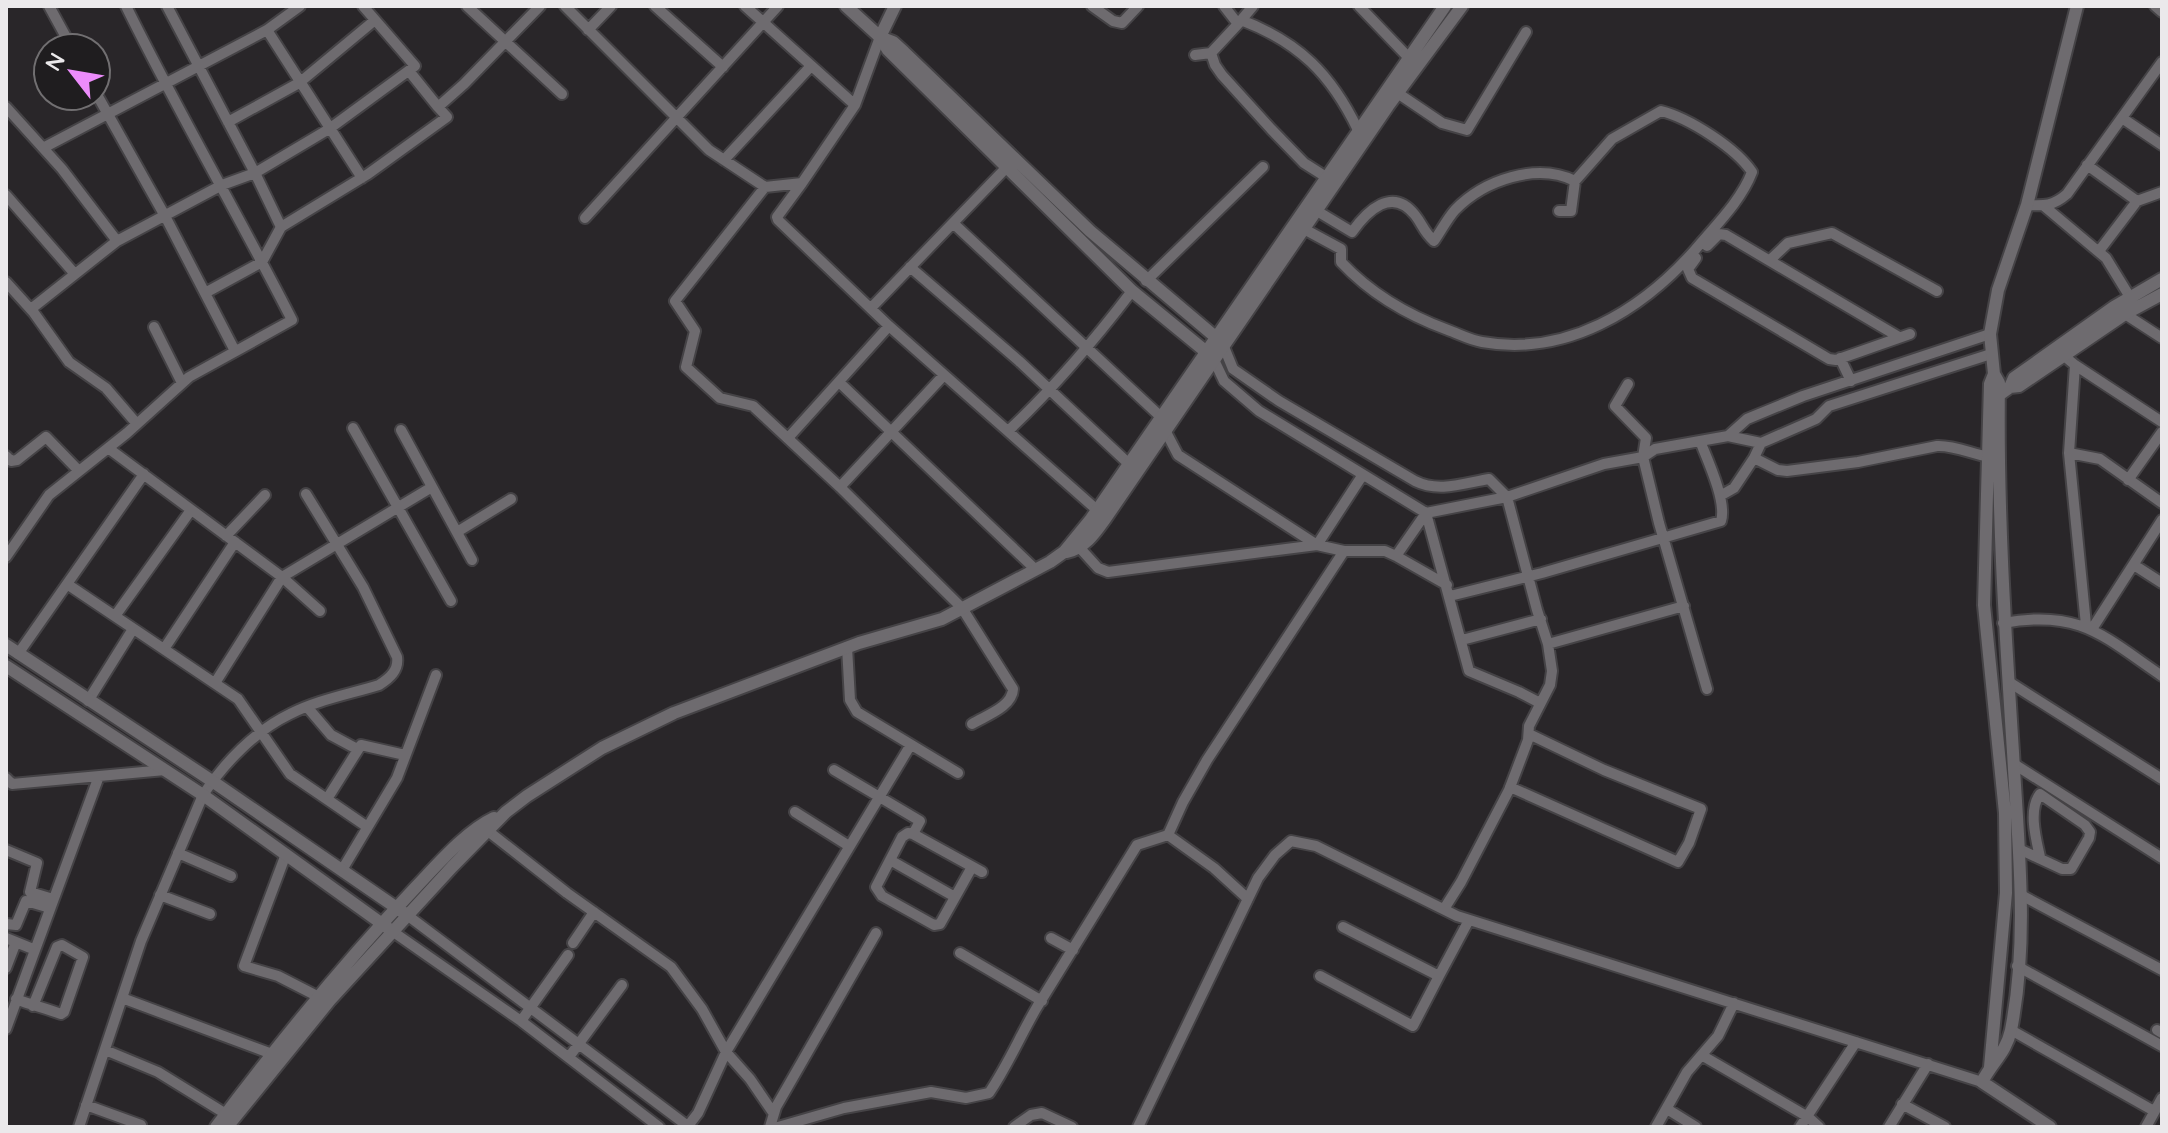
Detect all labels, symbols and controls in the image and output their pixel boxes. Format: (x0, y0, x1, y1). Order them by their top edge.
north arrow (32, 32, 112, 112)
text: N (39, 48, 71, 76)

